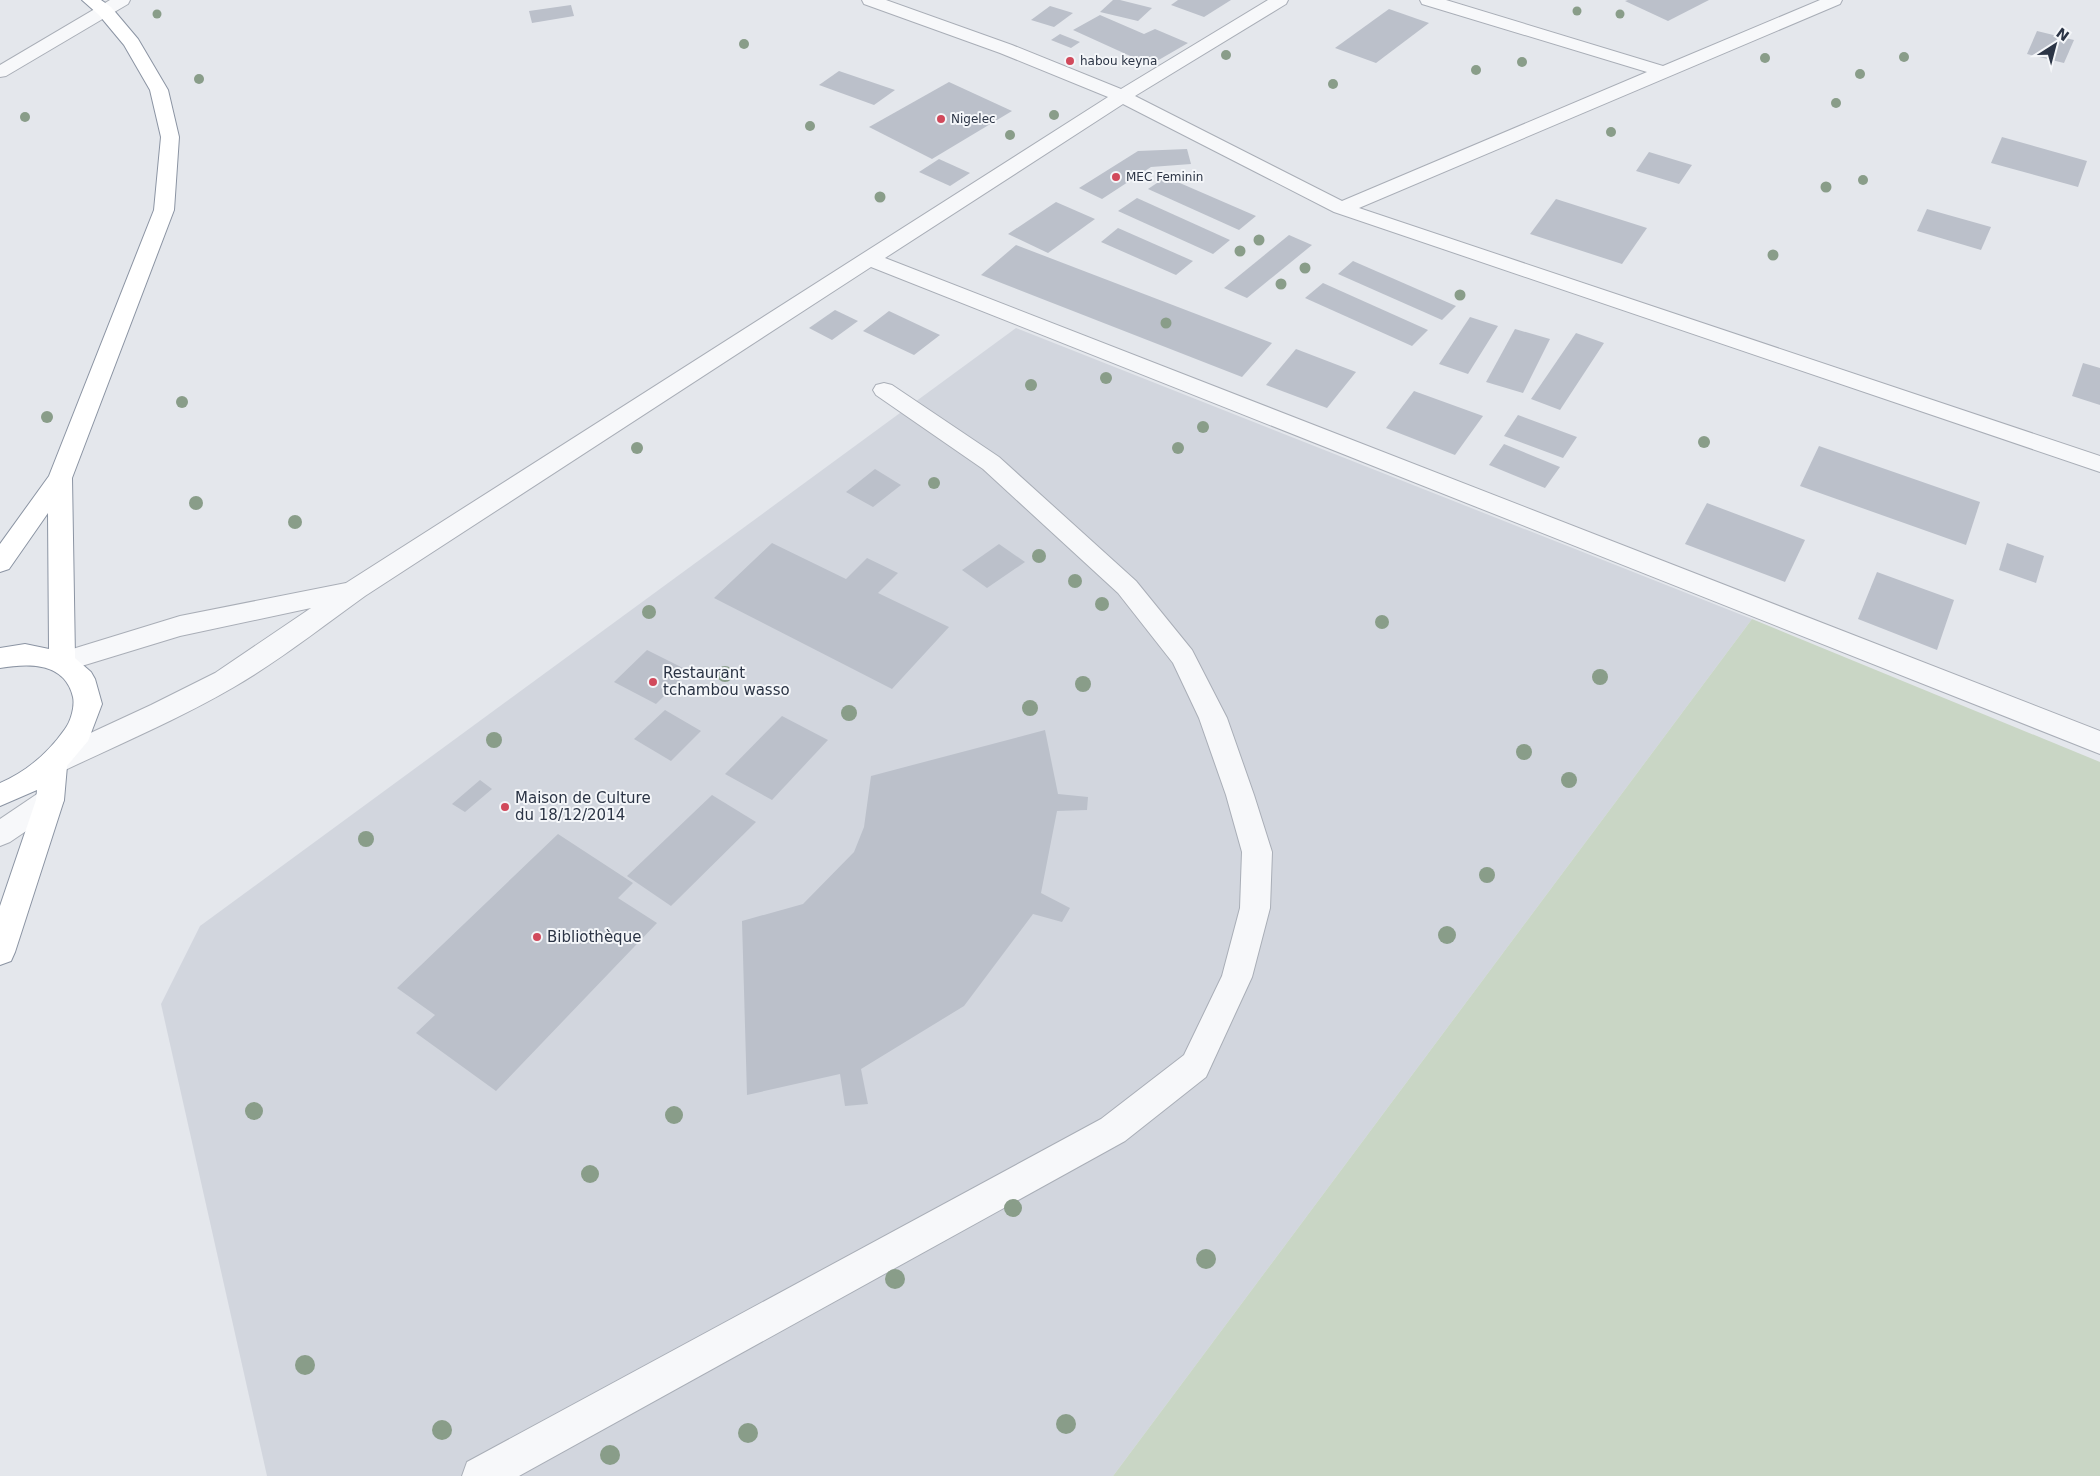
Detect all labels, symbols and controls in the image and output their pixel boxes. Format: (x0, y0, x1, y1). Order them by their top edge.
north arrow (2030, 20, 2080, 70)
text: N (2053, 25, 2072, 44)
place label: habou keyna (1080, 54, 1157, 68)
marker: habou keyna (1064, 55, 1076, 67)
place label: Nigelec (951, 112, 996, 126)
marker: Nigelec (935, 113, 947, 125)
place label: MEC Feminin (1126, 170, 1203, 184)
marker: MEC Feminin (1110, 171, 1122, 183)
place label: Restaurant tchambou wasso (663, 664, 790, 699)
marker: Restaurant tchambou wasso (647, 676, 659, 688)
place label: Maison de Culture du 18/12/2014 (515, 789, 651, 824)
marker: Maison de Culture du 18/12/2014 (499, 801, 511, 813)
place label: Bibliothèque (547, 928, 641, 946)
marker: Bibliothèque (531, 931, 543, 943)

